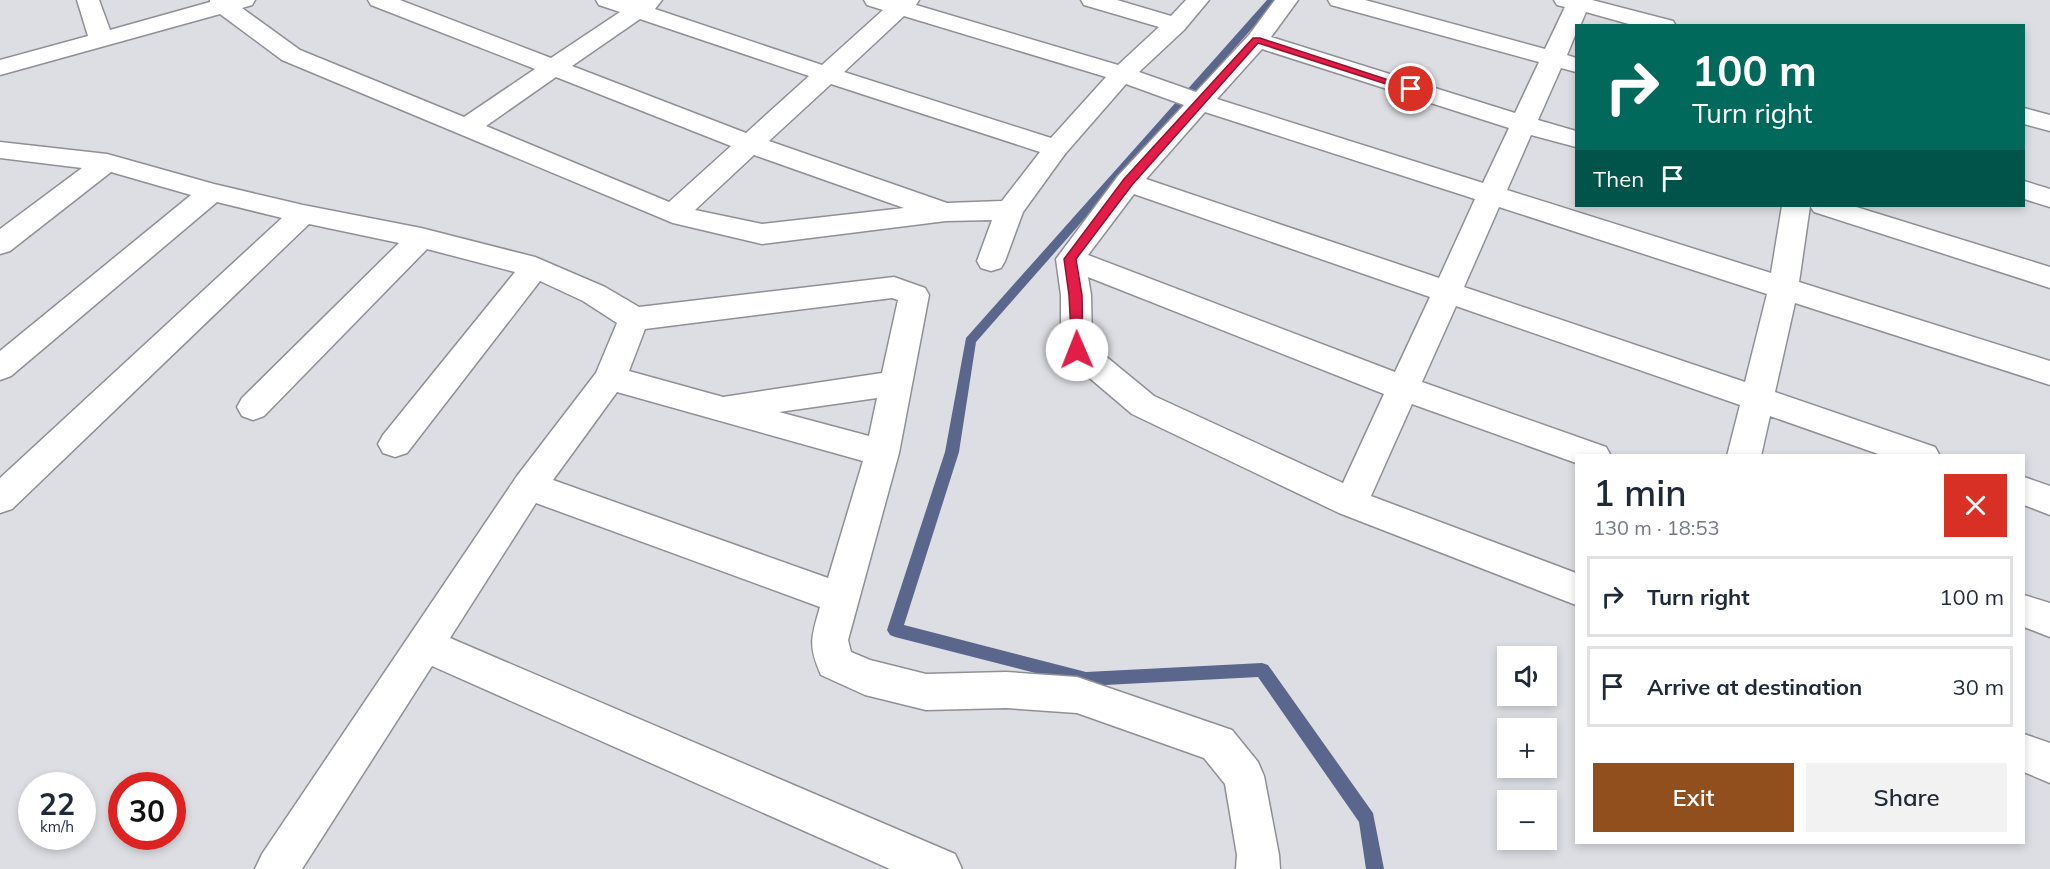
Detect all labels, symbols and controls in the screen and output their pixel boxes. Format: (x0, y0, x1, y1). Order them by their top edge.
text: 100 m (1692, 44, 1817, 97)
icon: right (1593, 48, 1671, 126)
pin (1385, 63, 1436, 114)
icon: arrive (1394, 72, 1427, 105)
text: Turn right (1692, 96, 1812, 130)
icon: arrive (1656, 162, 1689, 195)
text: Then (1593, 165, 1644, 193)
position arrow (1045, 318, 1109, 382)
text: 1 min (1593, 470, 1687, 515)
button: close (1944, 474, 2007, 537)
text: 130 m · 18:53 (1593, 515, 1719, 540)
icon: right (1596, 580, 1629, 613)
text: Turn right (1647, 583, 1750, 611)
text: 100 m (1939, 583, 2004, 611)
map controls (1497, 646, 1557, 850)
button: sound (1497, 646, 1557, 706)
icon: arrive (1596, 670, 1629, 703)
text: Arrive at destination (1647, 673, 1862, 701)
text: 30 m (1953, 673, 2004, 701)
button: + (1497, 718, 1557, 778)
button: Exit (1593, 763, 1794, 832)
button: Share (1806, 763, 2007, 832)
speed limit sign: 30 (108, 772, 186, 850)
text: 22 (39, 785, 75, 823)
button: − (1497, 790, 1557, 850)
text: km/h (40, 817, 74, 836)

